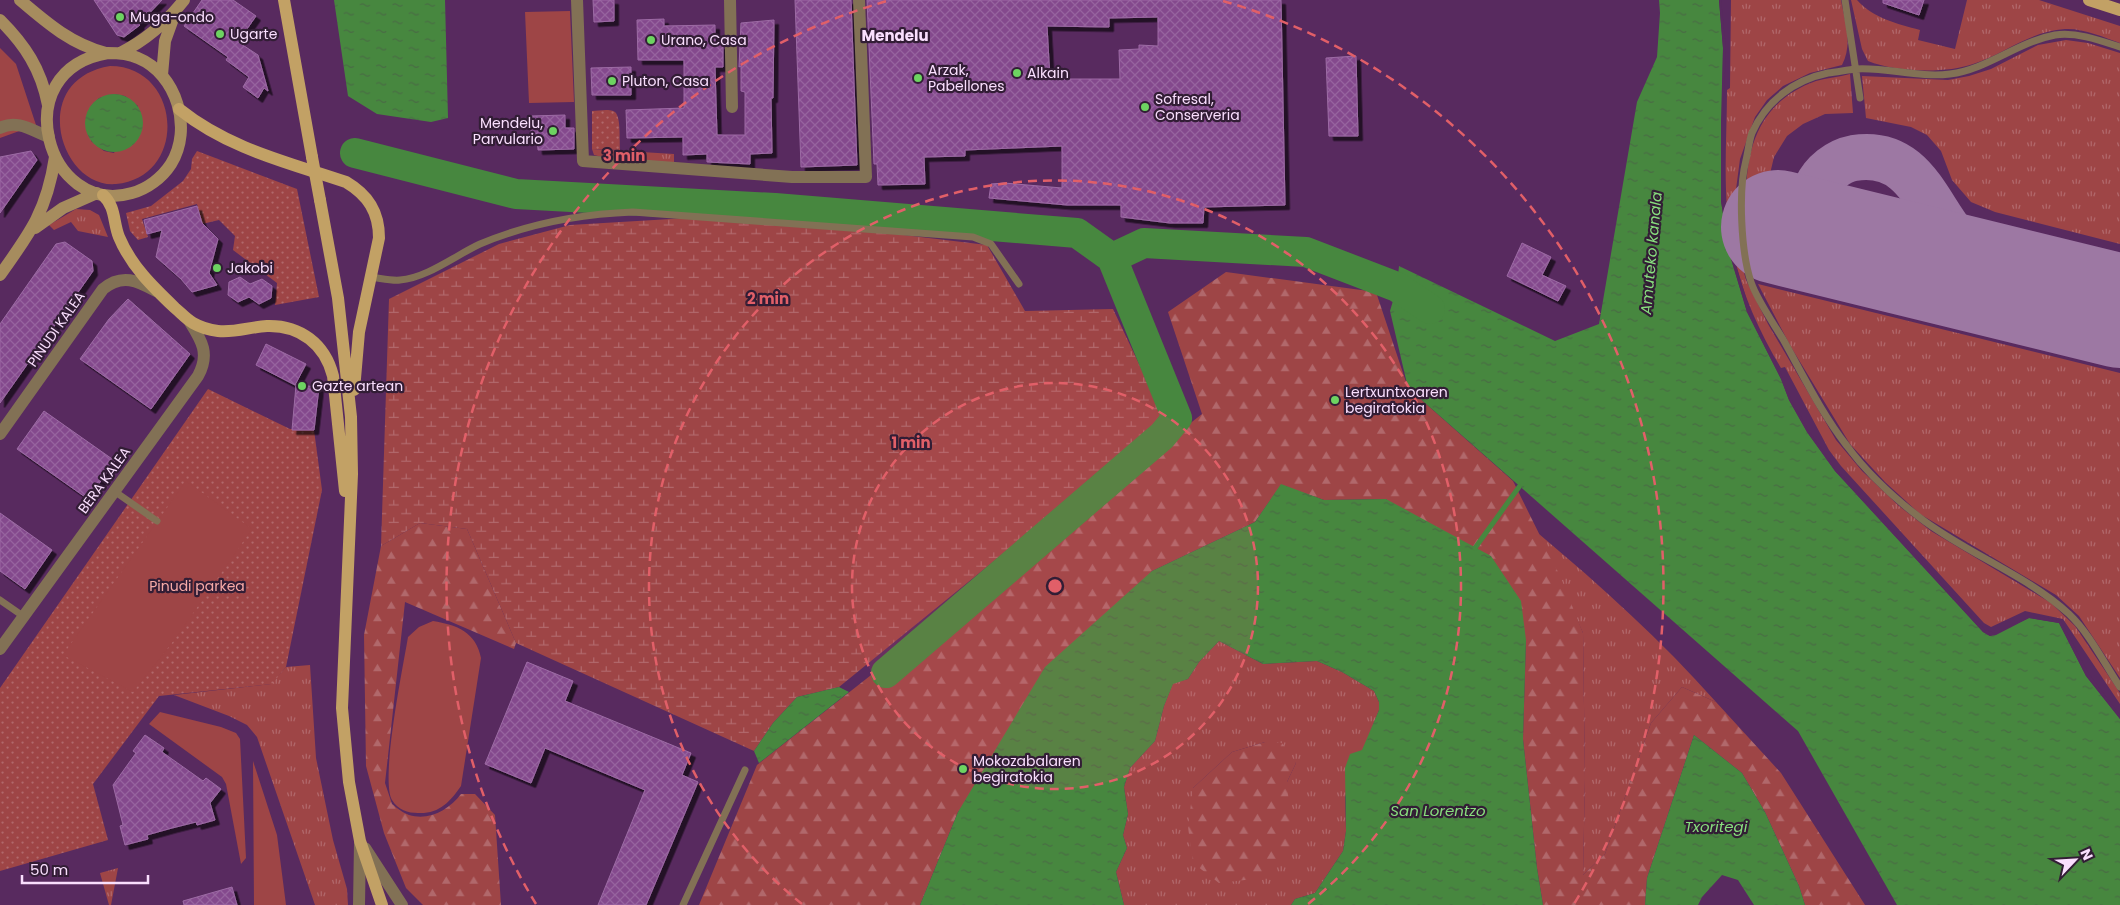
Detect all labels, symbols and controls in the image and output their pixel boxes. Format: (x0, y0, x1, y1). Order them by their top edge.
place label: Muga-ondo (130, 7, 214, 27)
marker: Muga-ondo (114, 11, 126, 23)
place label: Ugarte (230, 24, 278, 44)
district label: Mendelu (861, 25, 929, 46)
marker: Ugarte (214, 28, 226, 40)
place label: Urano, Casa (661, 30, 747, 50)
marker: Urano, Casa (645, 34, 657, 46)
place label: Arzak, Pabellones (928, 60, 1005, 96)
place label: Alkain (1027, 63, 1069, 83)
marker: Alkain (1011, 67, 1023, 79)
place label: Pluton, Casa (622, 71, 709, 91)
marker: Arzak, Pabellones (912, 72, 924, 84)
marker: Pluton, Casa (606, 75, 618, 87)
place label: Sofresal, Conserveria (1155, 89, 1240, 125)
marker: Sofresal, Conserveria (1139, 101, 1151, 113)
place label: Mendelu, Parvulario (473, 113, 543, 149)
marker: Mendelu, Parvulario (547, 125, 559, 137)
text: 3 min (603, 145, 645, 166)
water label: Amuteko kanala (1635, 191, 1667, 316)
place label: Jakobi (227, 258, 273, 278)
marker: Jakobi (211, 262, 223, 274)
street label: PINUDI KALEA (22, 287, 90, 371)
text: 2 min (747, 288, 789, 309)
place label: Gazte artean (312, 376, 403, 396)
marker: Gazte artean (296, 380, 308, 392)
place label: Lertxuntxoaren begiratokia (1345, 382, 1448, 418)
marker: Lertxuntxoaren begiratokia (1329, 394, 1341, 406)
text: 1 min (891, 432, 931, 453)
street label: BERA KALEA (73, 443, 135, 517)
park label: Pinudi parkea (149, 576, 245, 596)
centre of rings (1046, 577, 1064, 595)
place label: Mokozabalaren begiratokia (973, 751, 1081, 787)
marker: Mokozabalaren begiratokia (957, 763, 969, 775)
water label: San Lorentzo (1390, 800, 1486, 821)
water label: Txoritegi (1685, 816, 1748, 837)
north arrow (2050, 835, 2100, 885)
text: N (2075, 846, 2098, 864)
scale bar (22, 852, 149, 884)
text: 50 m (30, 859, 68, 880)

